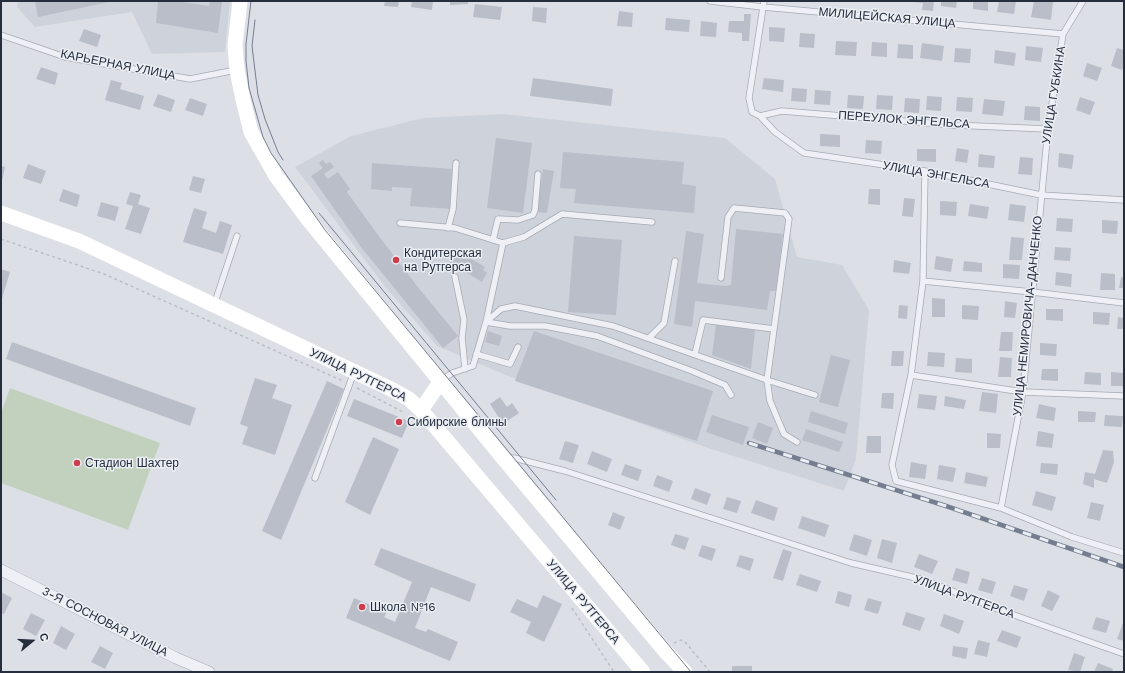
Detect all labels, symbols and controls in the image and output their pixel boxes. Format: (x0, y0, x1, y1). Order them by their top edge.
street label: МИЛИЦЕЙСКАЯ УЛИЦА (818, 5, 956, 31)
street label: УЛИЦА ГУБКИНА (1039, 45, 1069, 145)
street label: КАРЬЕРНАЯ УЛИЦА (59, 47, 177, 83)
street label: ПЕРЕУЛОК ЭНГЕЛЬСА (838, 108, 970, 132)
street label: УЛИЦА ЭНГЕЛЬСА (881, 158, 991, 192)
street label: УЛИЦА НЕМИРОВИЧА-ДАНЧЕНКО (1010, 215, 1046, 417)
place label: Кондитерская на Рутгерса (404, 246, 481, 274)
marker: Кондитерская на Рутгерса (391, 255, 401, 265)
street label: УЛИЦА РУТГЕРСА (307, 345, 409, 405)
place label: Сибирские блины (407, 415, 507, 429)
marker: Сибирские блины (394, 417, 404, 427)
place label: Стадион Шахтер (85, 456, 179, 470)
marker: Стадион Шахтер (72, 458, 82, 468)
street label: УЛИЦА РУТГЕРСА (543, 557, 623, 647)
street label: УЛИЦА РУТГЕРСА (912, 572, 1016, 622)
street label: 3-Я СОСНОВАЯ УЛИЦА (40, 584, 170, 660)
place label: Школа №16 (370, 600, 436, 614)
marker: Школа №16 (357, 602, 367, 612)
north arrow (12, 621, 52, 661)

